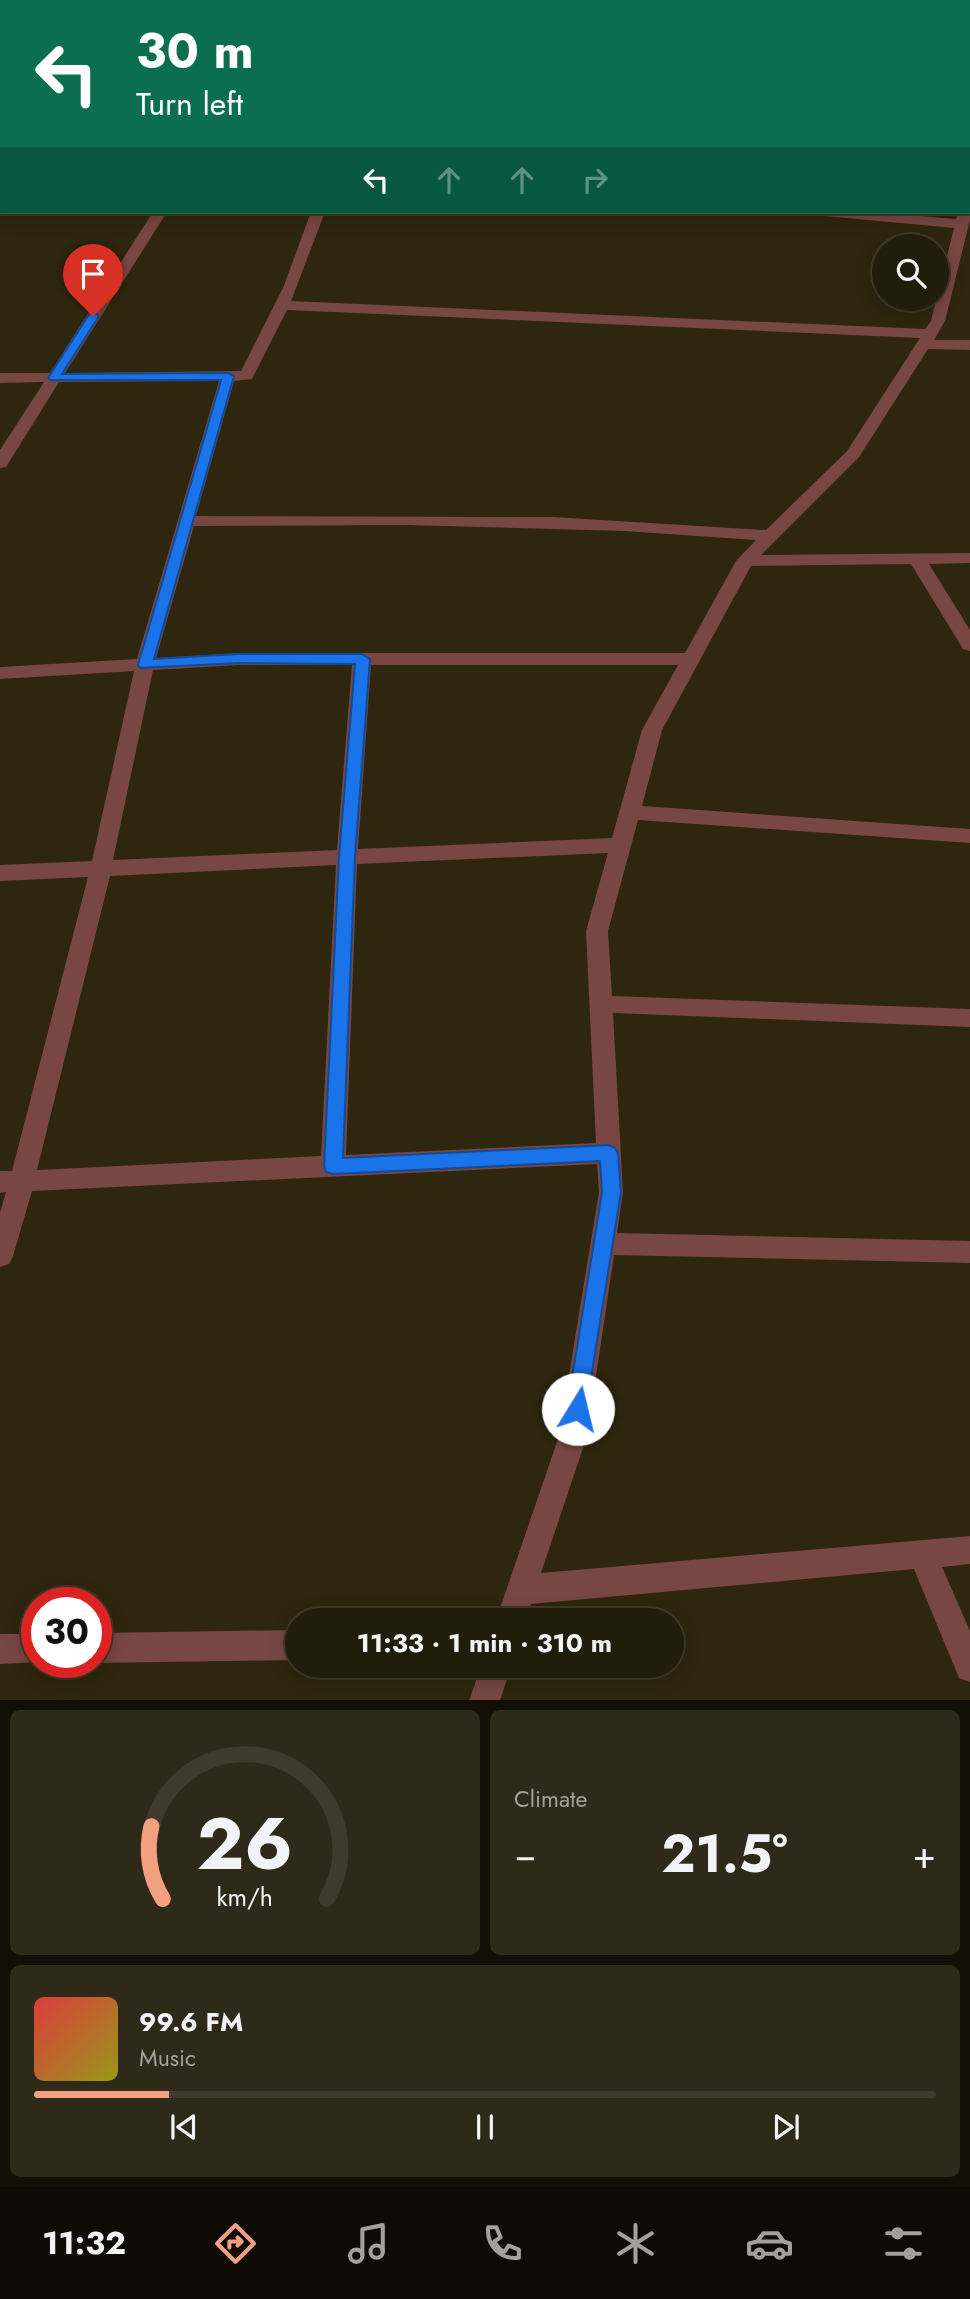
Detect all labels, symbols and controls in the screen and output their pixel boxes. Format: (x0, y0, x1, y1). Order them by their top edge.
text: 30 m (136, 16, 254, 86)
icon: left (21, 28, 112, 119)
text: Turn left (136, 81, 243, 127)
icon: left (357, 161, 395, 199)
icon: ahead (430, 161, 468, 199)
icon: ahead (503, 161, 541, 199)
icon: right (576, 161, 614, 199)
map controls (872, 234, 949, 311)
button: search (872, 234, 949, 311)
pin (63, 244, 123, 316)
icon: arrive (74, 255, 112, 293)
position arrow (541, 1372, 615, 1446)
speed limit sign: 30 (21, 1587, 112, 1678)
text: 11:33 · 1 min · 310 m (357, 1624, 612, 1662)
text: Climate (514, 1782, 587, 1816)
text: 26 (197, 1791, 293, 1896)
text: 21.5° (661, 1816, 788, 1892)
text: − (514, 1827, 536, 1882)
text: + (913, 1827, 936, 1882)
text: km/h (217, 1878, 273, 1914)
text: 99.6 FM (139, 2003, 243, 2041)
text: Music (139, 2041, 196, 2075)
icon: previous (165, 2108, 203, 2146)
icon: pause (466, 2108, 504, 2146)
icon: next (767, 2108, 805, 2146)
icon: directions (211, 2219, 260, 2268)
icon: music (344, 2219, 393, 2268)
icon: phone (478, 2219, 527, 2268)
icon: climate (611, 2219, 660, 2268)
icon: car (745, 2219, 794, 2268)
icon: filters (879, 2219, 928, 2268)
text: 11:32 (42, 2220, 126, 2266)

